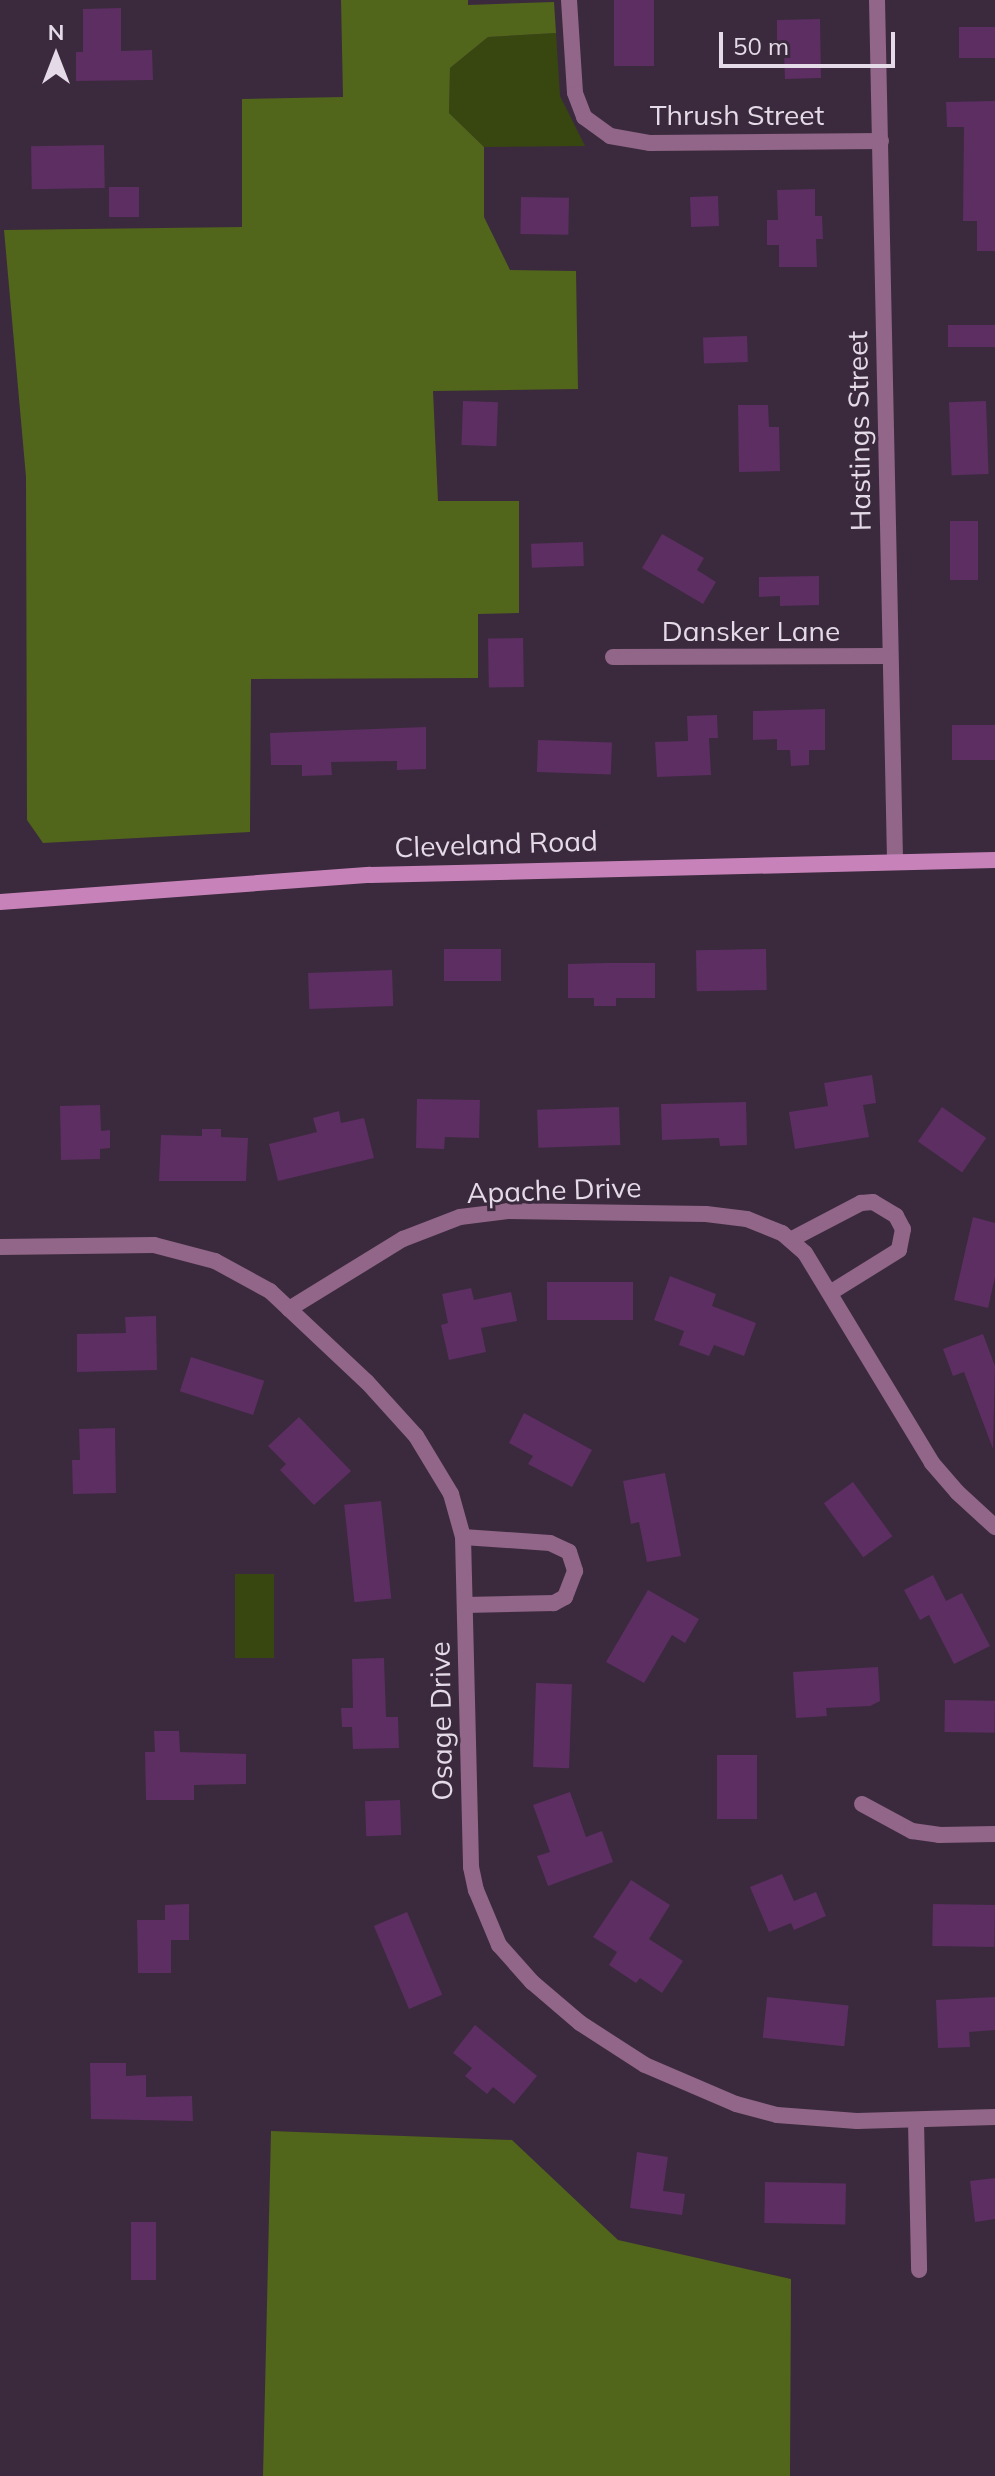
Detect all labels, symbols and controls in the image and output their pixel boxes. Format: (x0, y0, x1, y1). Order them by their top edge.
north arrow (16, 16, 96, 96)
scale bar (723, 16, 899, 66)
text: N (48, 18, 64, 46)
text: 50 m (733, 31, 789, 61)
street label: Thrush Street (650, 98, 824, 132)
street label: Hastings Street (840, 331, 878, 531)
street label: Dansker Lane (662, 614, 840, 648)
street label: Cleveland Road (394, 824, 598, 864)
street label: Apache Drive (466, 1170, 642, 1210)
street label: Osage Drive (423, 1641, 459, 1801)

